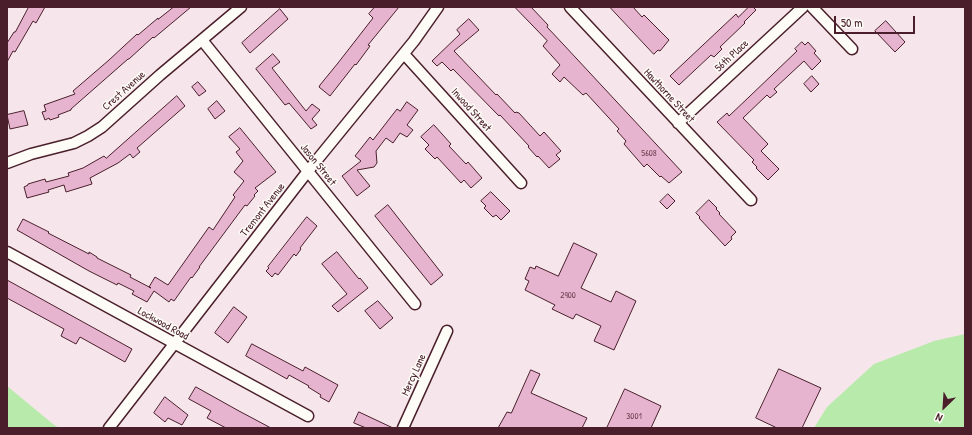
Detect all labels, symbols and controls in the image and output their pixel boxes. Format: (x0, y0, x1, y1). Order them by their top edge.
scale bar (836, 8, 917, 34)
text: 50 m (841, 14, 862, 31)
street label: 56th Place (712, 37, 752, 75)
street label: Hawthorne Street (641, 66, 697, 126)
street label: Crest Avenue (100, 68, 148, 114)
street label: Inwood Street (448, 86, 494, 134)
street label: Jason Street (297, 141, 339, 189)
house number: 5608 (641, 149, 657, 159)
street label: Tremont Avenue (238, 180, 288, 240)
house number: 2900 (560, 291, 576, 301)
street label: Lockwood Road (135, 305, 191, 343)
street label: Mercy Lane (399, 352, 429, 398)
north arrow (924, 387, 964, 427)
text: N (933, 410, 945, 425)
house number: 3001 (626, 412, 642, 422)

